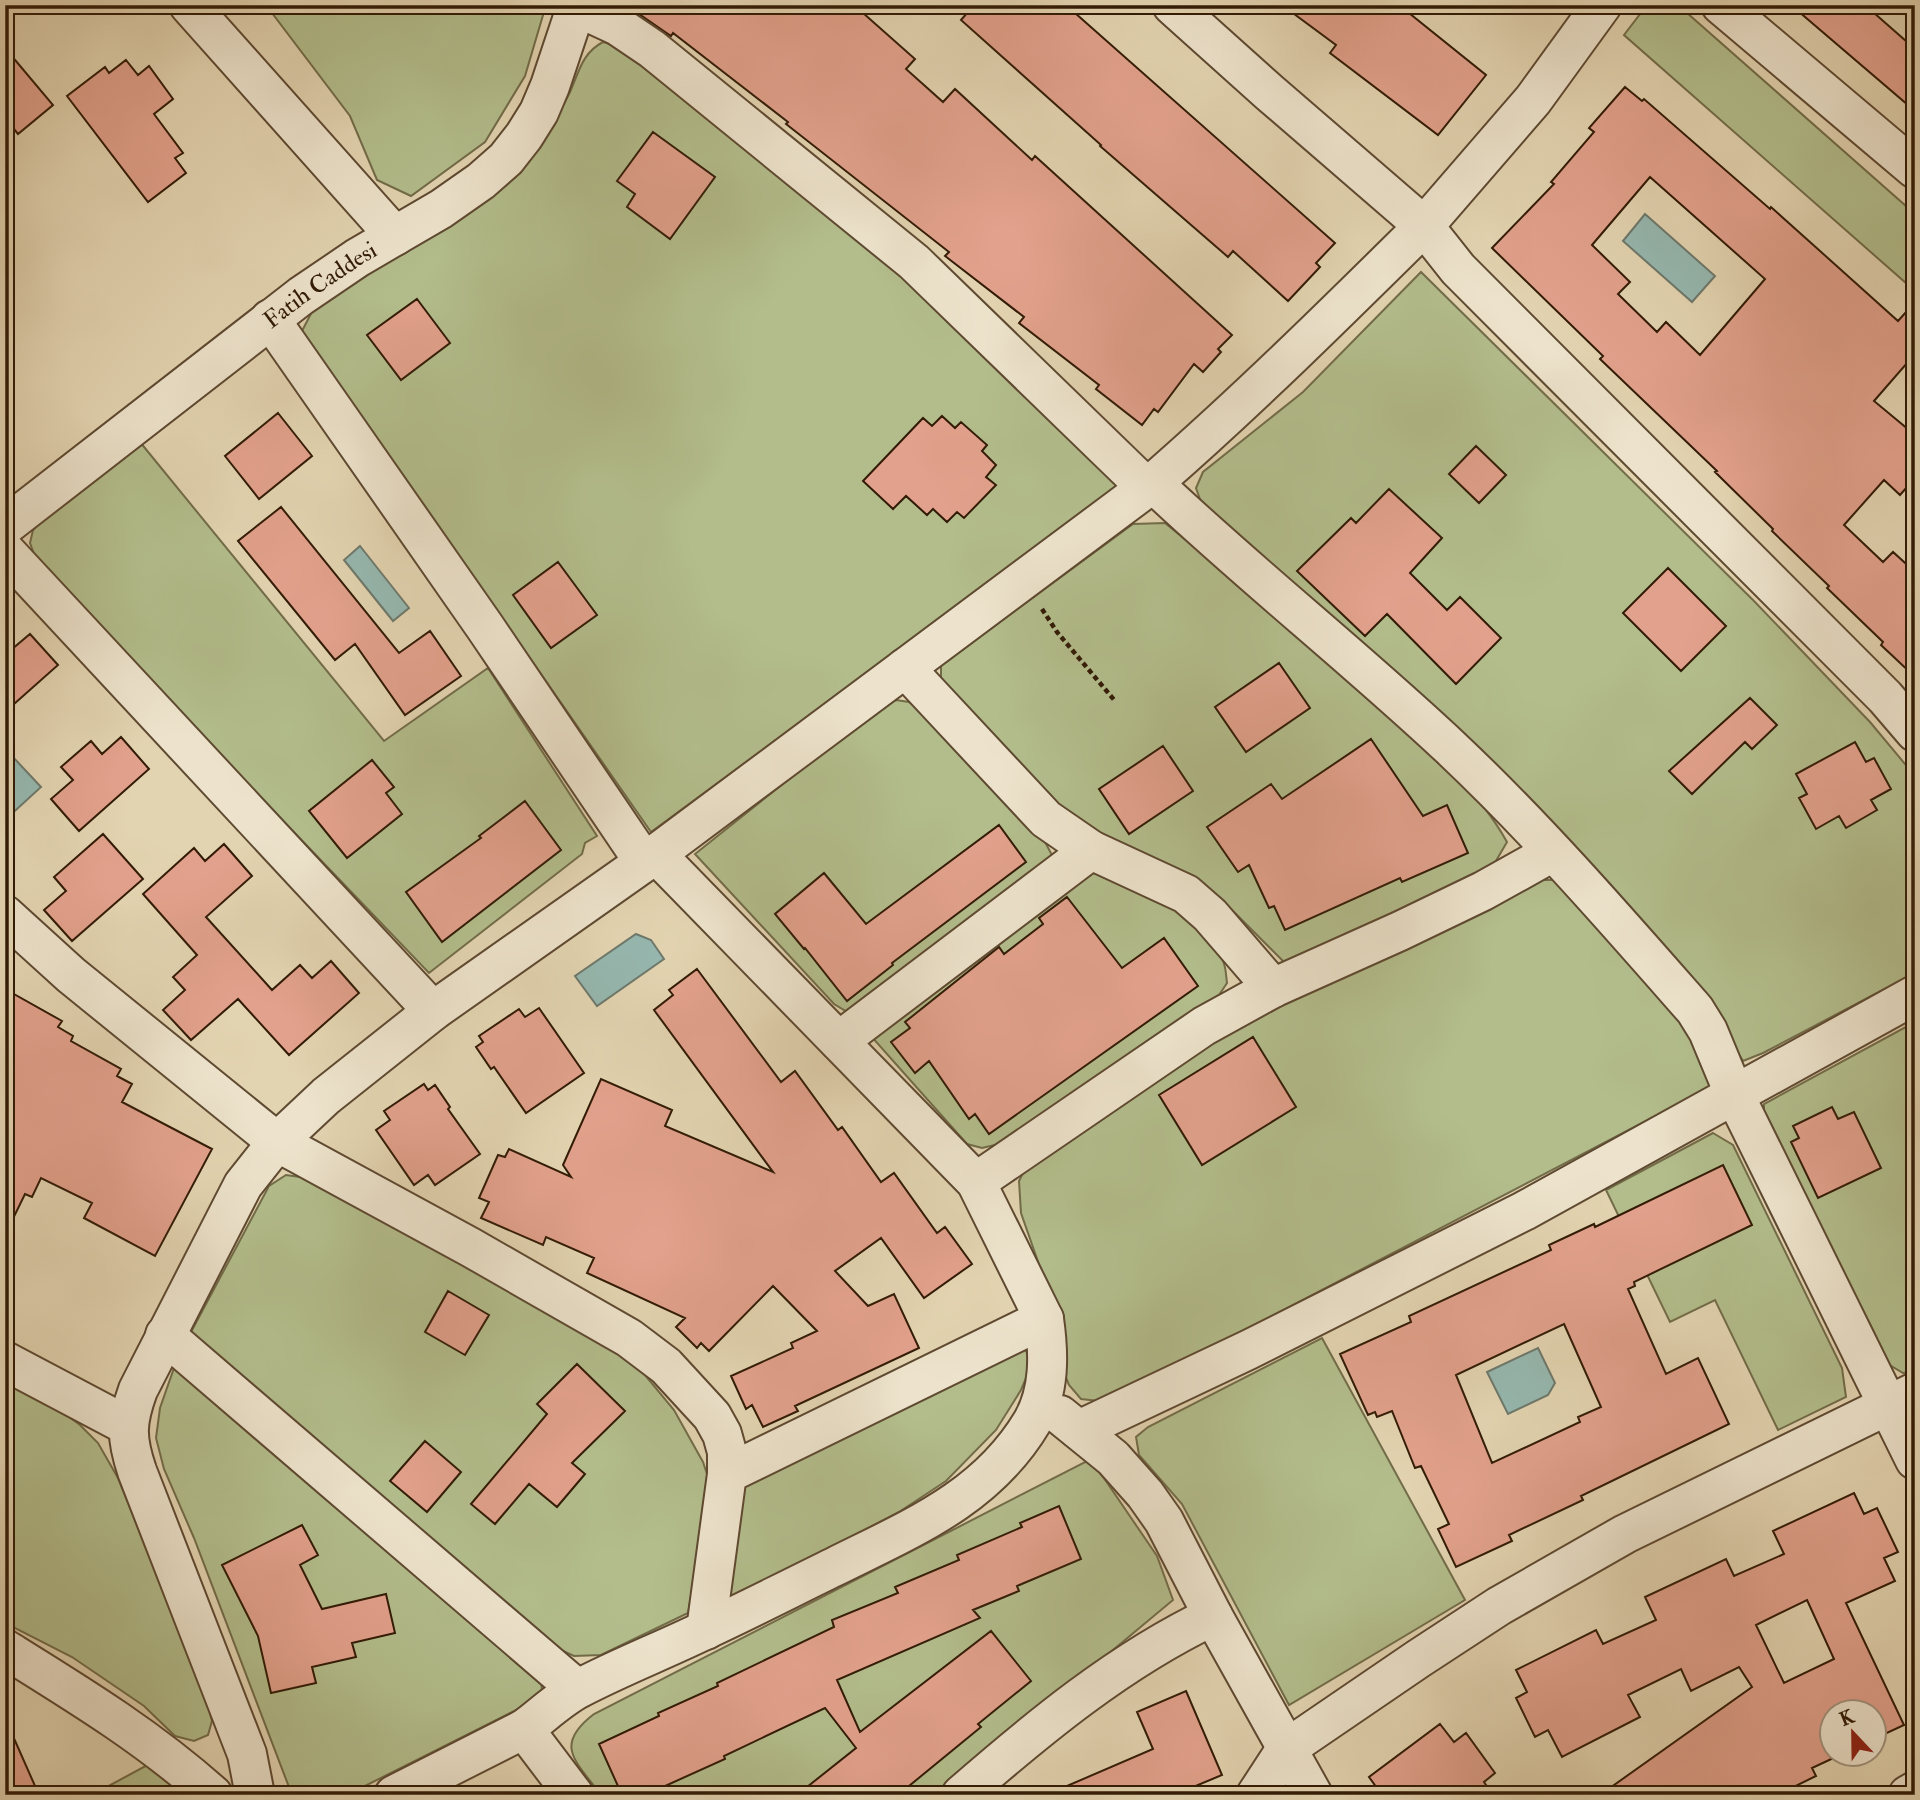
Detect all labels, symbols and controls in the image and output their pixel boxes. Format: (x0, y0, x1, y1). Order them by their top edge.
street label: Fatih Caddesi (257, 234, 382, 335)
north arrow (1818, 1699, 1888, 1769)
text: K (1836, 1704, 1858, 1732)

